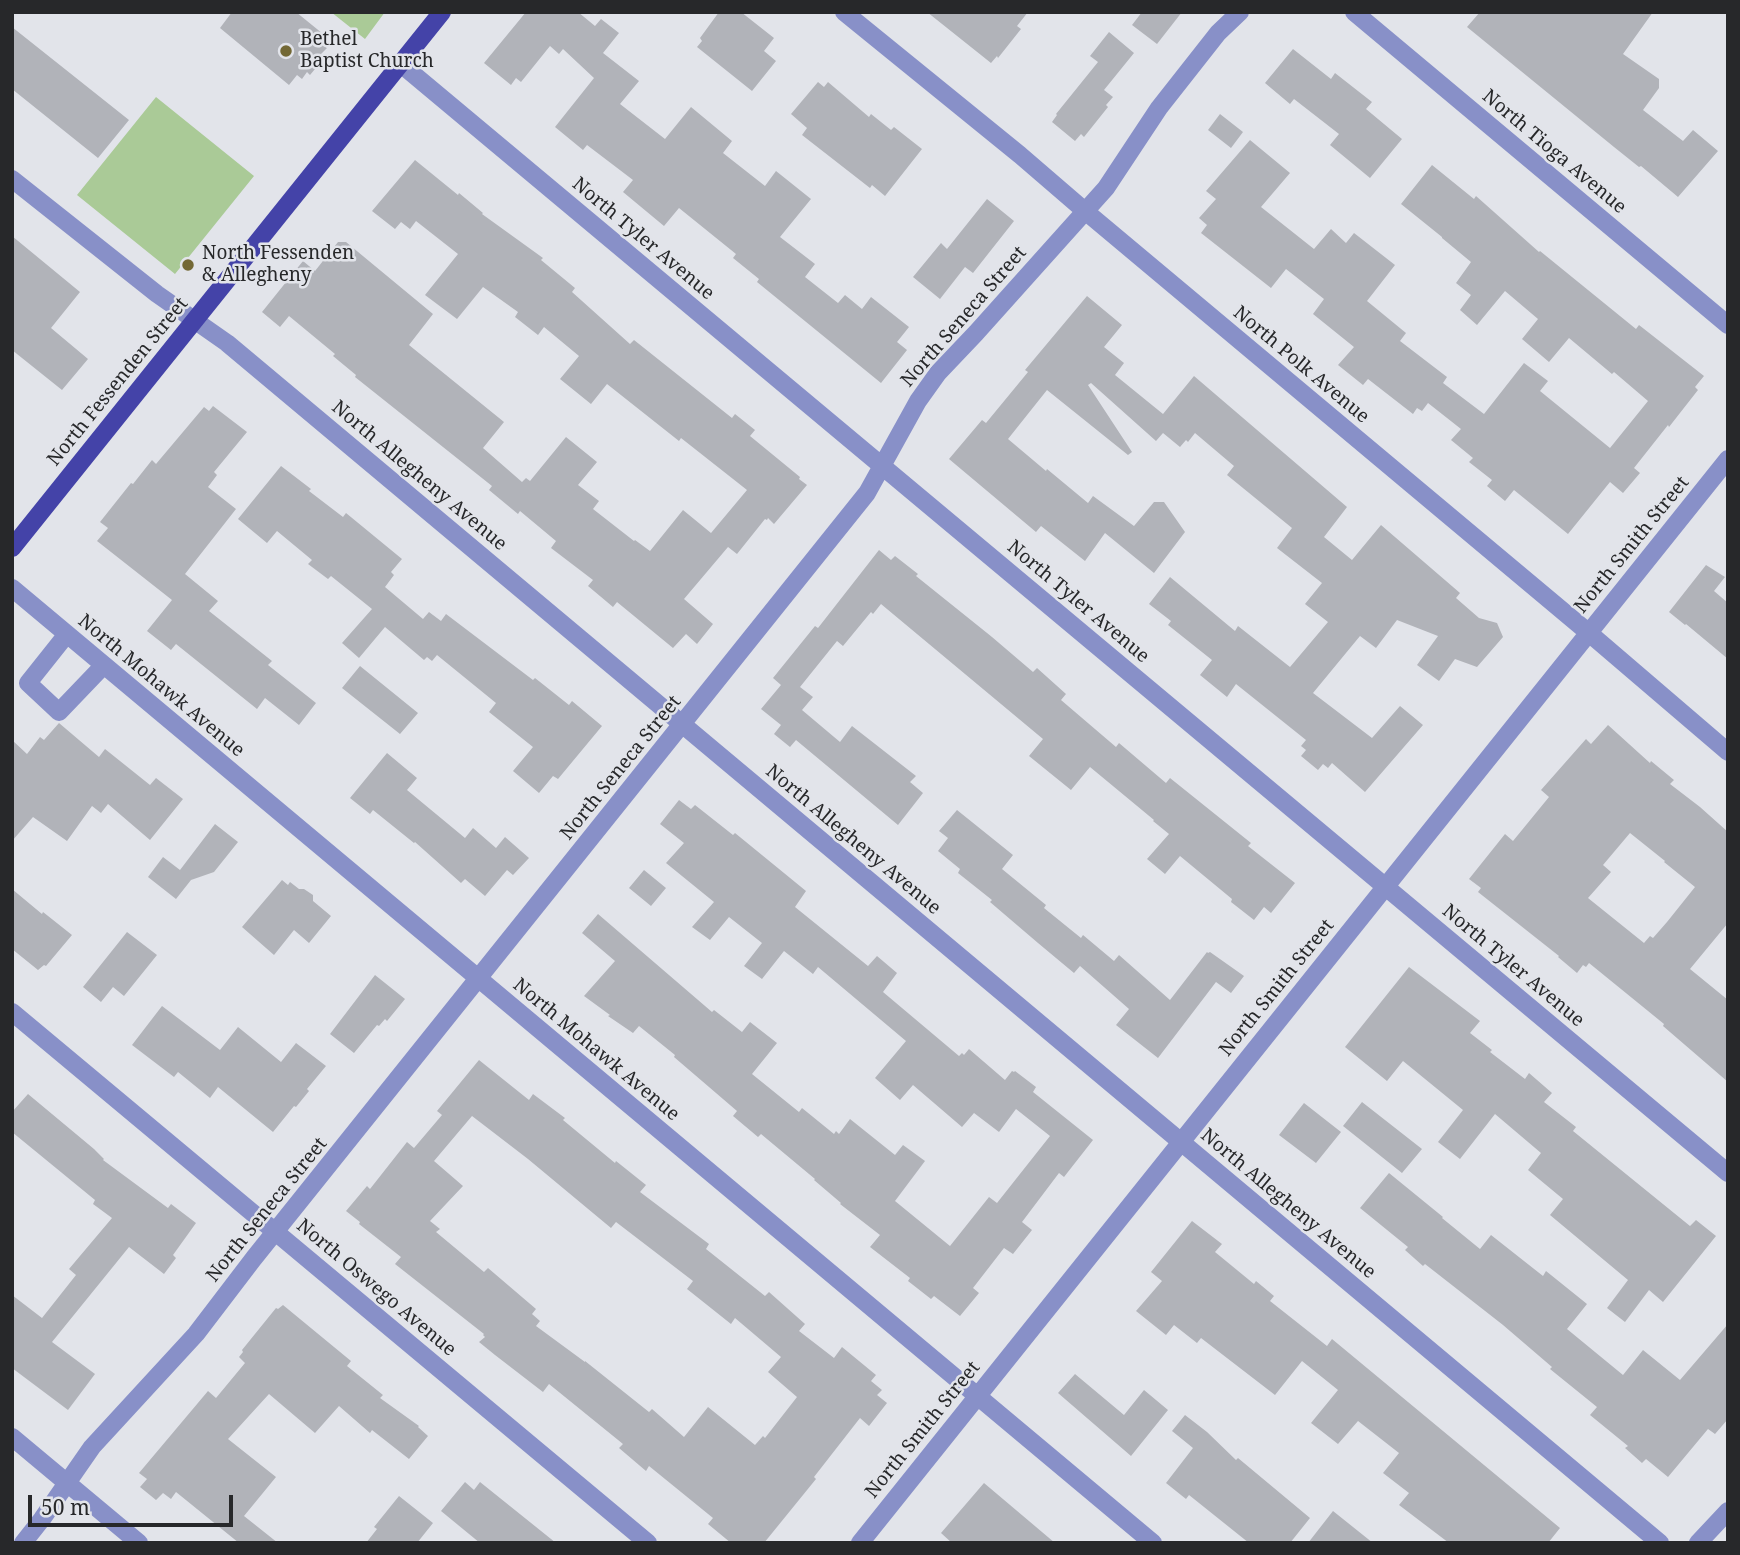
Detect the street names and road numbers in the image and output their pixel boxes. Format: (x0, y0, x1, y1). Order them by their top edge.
street label: North Tioga Avenue (1478, 85, 1630, 219)
street label: North Tyler Avenue (567, 173, 719, 305)
street label: North Seneca Street (897, 242, 1031, 392)
street label: North Fessenden Street (43, 293, 193, 471)
street label: North Polk Avenue (1228, 302, 1374, 428)
street label: North Allegheny Avenue (327, 396, 511, 556)
street label: North Smith Street (1570, 472, 1694, 618)
street label: North Tyler Avenue (1002, 536, 1154, 668)
street label: North Mohawk Avenue (73, 610, 249, 762)
street label: North Seneca Street (556, 691, 686, 845)
street label: North Allegheny Avenue (761, 760, 945, 920)
street label: North Tyler Avenue (1437, 900, 1589, 1032)
street label: North Smith Street (1215, 915, 1339, 1061)
street label: North Mohawk Avenue (508, 974, 684, 1126)
street label: North Allegheny Avenue (1196, 1124, 1380, 1284)
street label: North Seneca Street (202, 1133, 332, 1287)
street label: North Oswego Avenue (292, 1215, 460, 1361)
street label: North Smith Street (861, 1357, 985, 1503)

